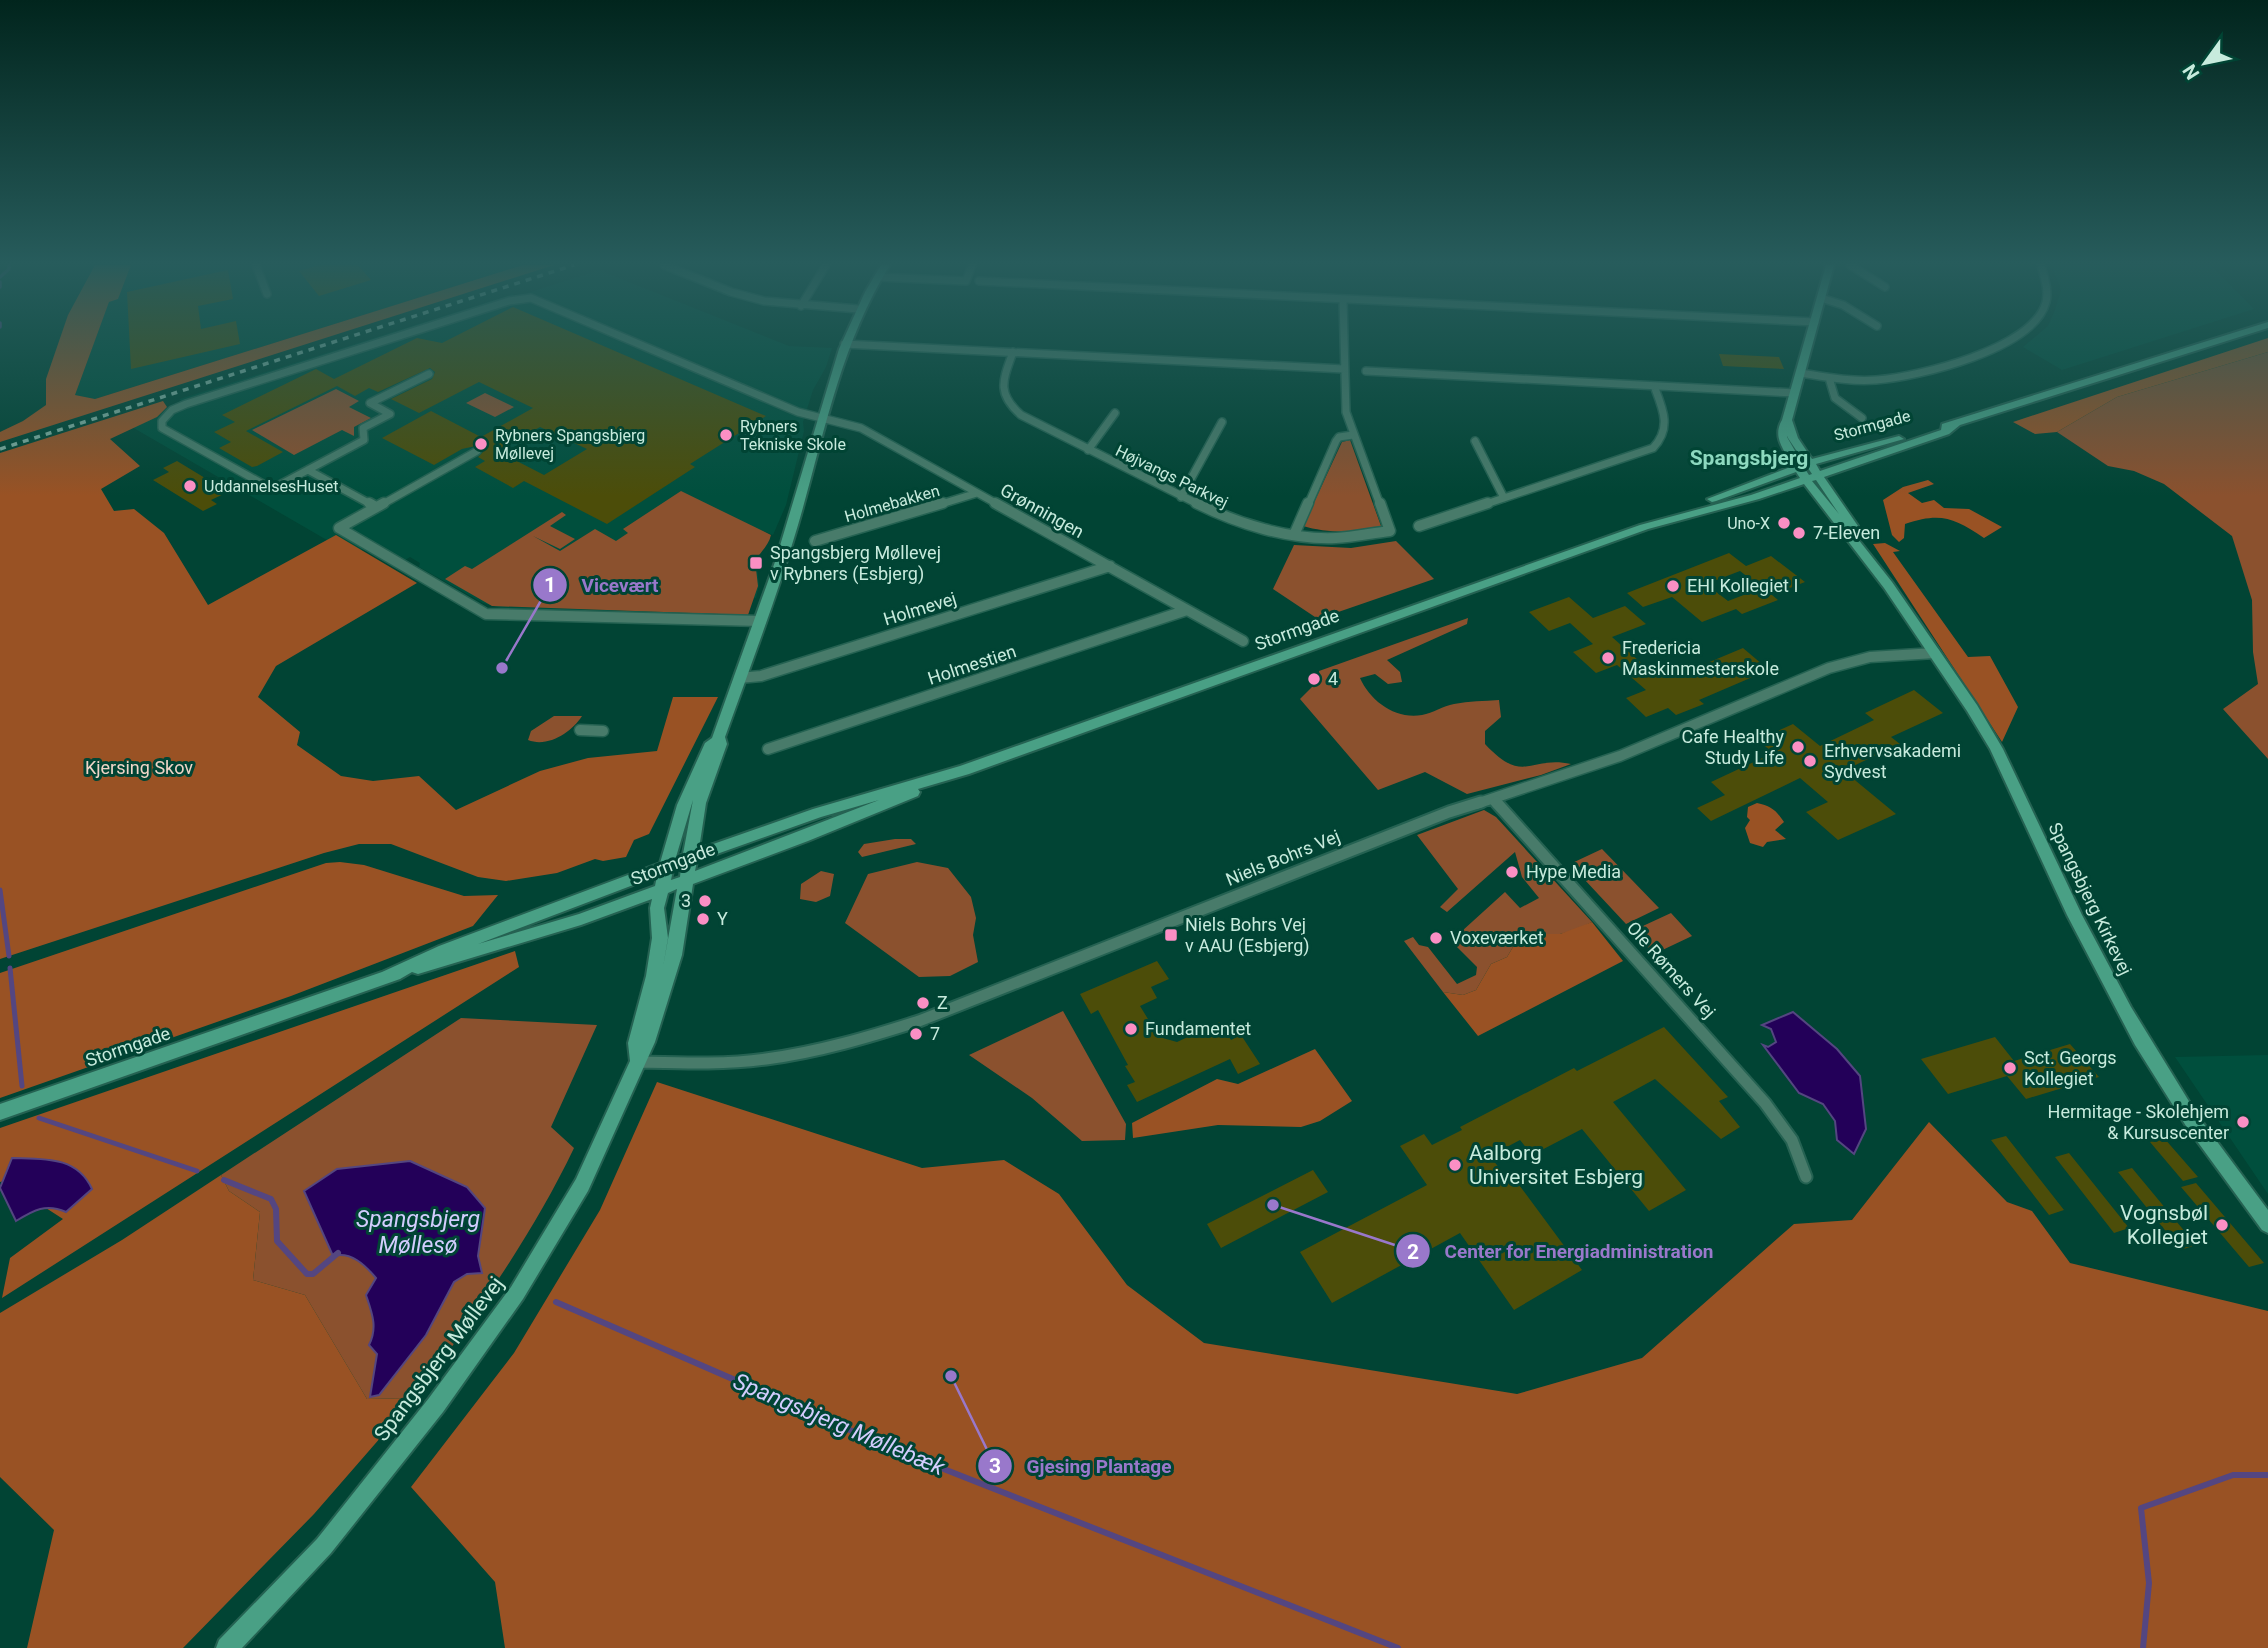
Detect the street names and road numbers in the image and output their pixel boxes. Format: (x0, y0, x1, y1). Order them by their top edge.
street label: Stormgade (1832, 406, 1912, 445)
street label: Højvangs Parkvej (1112, 441, 1231, 512)
street label: Grønningen (997, 479, 1088, 542)
street label: Holmebakken (842, 481, 942, 526)
street label: Holmevej (881, 587, 959, 630)
street label: Stormgade (1252, 605, 1342, 654)
street label: Holmestien (925, 640, 1019, 689)
street label: Spangsbjerg Kirkevej (2044, 819, 2136, 978)
street label: Niels Bohrs Vej (1223, 825, 1343, 890)
street label: Stormgade (628, 838, 718, 889)
street label: Ole Rømers Vej (1623, 917, 1720, 1022)
street label: Stormgade (83, 1022, 173, 1071)
street label: Spangsbjerg Møllevej (369, 1272, 509, 1446)

